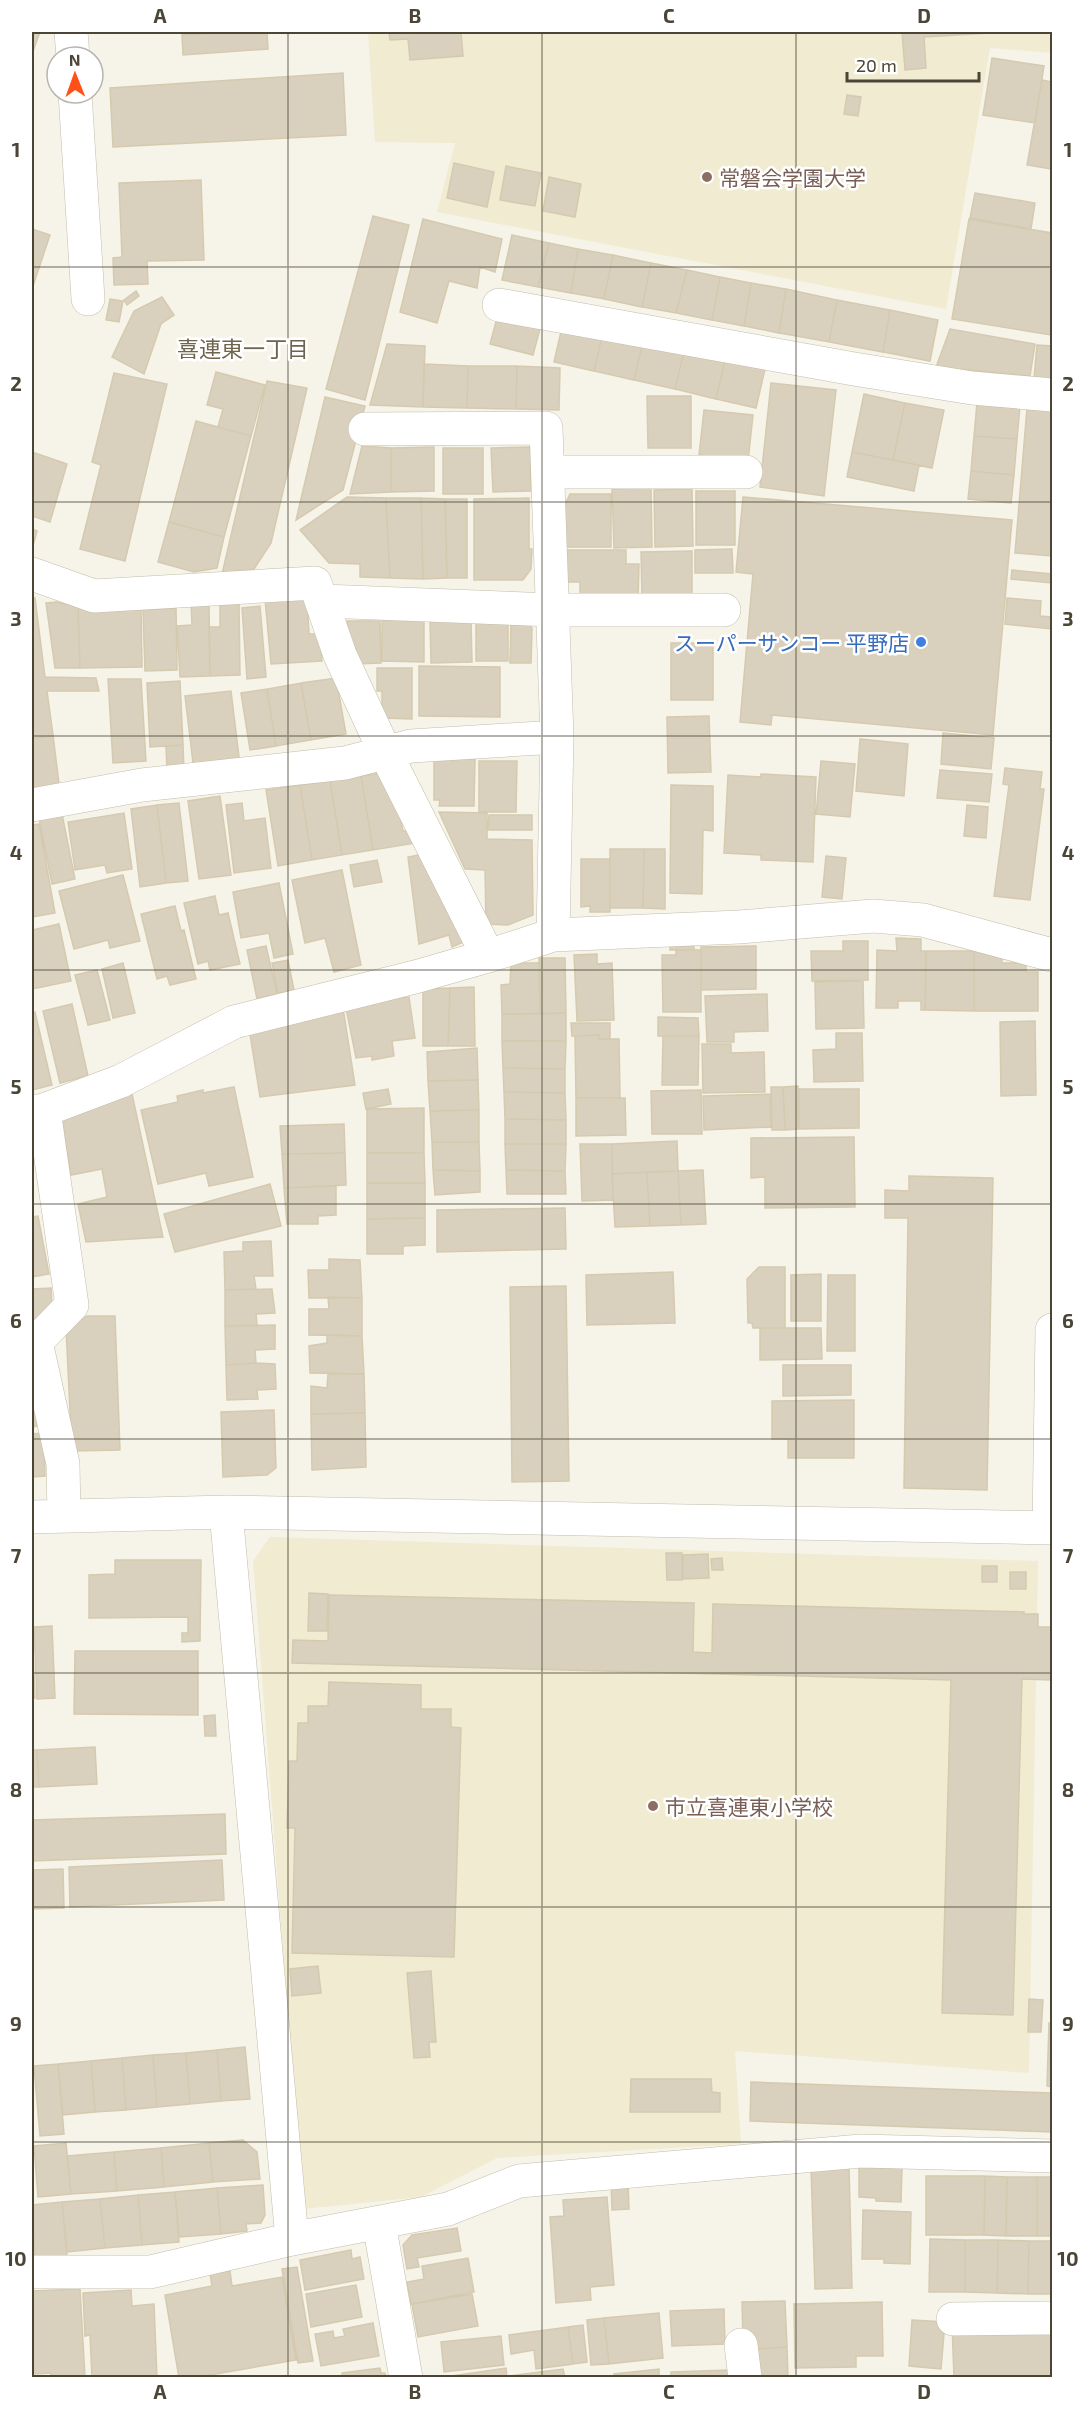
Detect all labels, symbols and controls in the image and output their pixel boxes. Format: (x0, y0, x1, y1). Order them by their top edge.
text: A (153, 3, 167, 27)
text: B (409, 3, 421, 27)
text: C (663, 3, 675, 27)
text: D (917, 3, 931, 27)
north arrow (45, 45, 105, 105)
scale bar (847, 45, 979, 83)
text: N (69, 50, 81, 69)
text: 20 m (856, 54, 897, 76)
text: 1 (12, 137, 20, 161)
text: 1 (1064, 137, 1072, 161)
place label: 常磐会学園大学 (719, 165, 866, 190)
marker: 常磐会学園大学 (700, 170, 714, 184)
district label: 喜連東一丁目 (177, 335, 309, 361)
text: 2 (10, 371, 22, 395)
text: 2 (1062, 371, 1074, 395)
text: 3 (10, 606, 22, 630)
text: 3 (1062, 606, 1074, 630)
place label: スーパーサンコー 平野店 (674, 630, 909, 655)
marker: スーパーサンコー 平野店 (914, 635, 928, 649)
text: 4 (10, 840, 23, 864)
text: 4 (1062, 840, 1075, 864)
text: 5 (10, 1074, 22, 1098)
text: 5 (1062, 1074, 1074, 1098)
text: 6 (10, 1308, 22, 1332)
text: 6 (1062, 1308, 1074, 1332)
text: 7 (11, 1543, 22, 1567)
text: 7 (1063, 1543, 1074, 1567)
text: 8 (10, 1777, 22, 1801)
text: 8 (1062, 1777, 1074, 1801)
place label: 市立喜連東小学校 (665, 1794, 833, 1819)
marker: 市立喜連東小学校 (646, 1799, 660, 1813)
text: 9 (10, 2011, 22, 2035)
text: 9 (1062, 2011, 1074, 2035)
text: 10 (5, 2246, 27, 2270)
text: 10 (1057, 2246, 1079, 2270)
text: A (153, 2379, 167, 2403)
text: B (409, 2379, 421, 2403)
text: C (663, 2379, 675, 2403)
text: D (917, 2379, 931, 2403)

